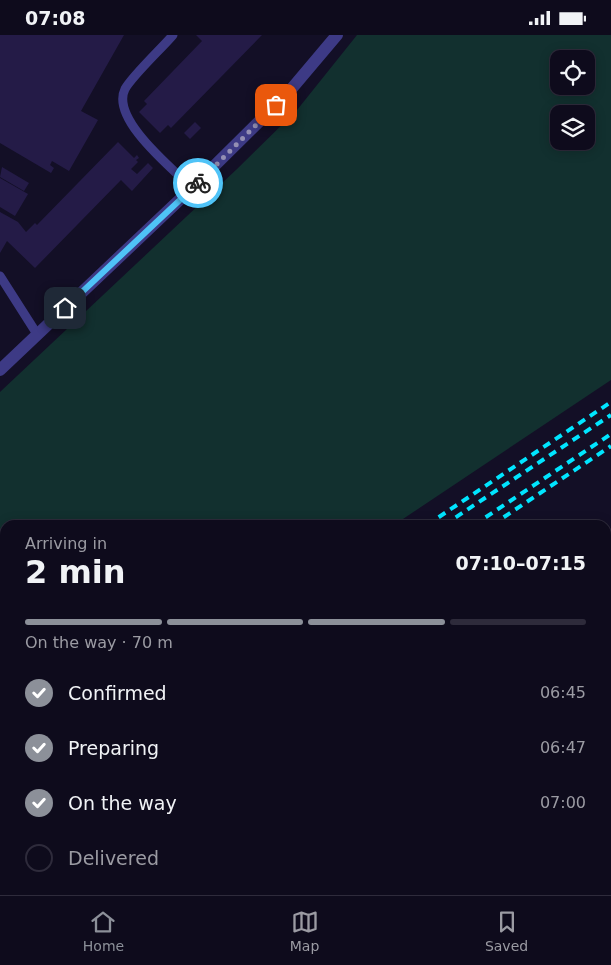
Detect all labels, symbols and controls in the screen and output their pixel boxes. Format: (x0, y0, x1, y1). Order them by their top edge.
text: 07:08 (25, 7, 85, 29)
map controls (550, 50, 595, 150)
button: locate (550, 50, 595, 95)
pin (255, 84, 297, 126)
icon: bag (262, 91, 290, 119)
button: layers (550, 105, 595, 150)
courier (173, 158, 223, 208)
icon: bike (184, 169, 212, 197)
pin (44, 287, 86, 329)
icon: home (51, 294, 79, 322)
text: Arriving in (25, 534, 107, 553)
text: 07:10–07:15 (456, 552, 586, 574)
text: 2 min (25, 553, 126, 591)
text: On the way · 70 m (25, 633, 173, 652)
icon: check (25, 679, 53, 707)
text: Confirmed (68, 682, 167, 704)
text: 06:45 (540, 683, 586, 702)
icon: check (25, 734, 53, 762)
text: Preparing (68, 737, 159, 759)
text: 06:47 (540, 738, 586, 757)
icon: check (25, 789, 53, 817)
text: On the way (68, 792, 177, 814)
text: 07:00 (540, 793, 586, 812)
text: Delivered (68, 847, 159, 869)
tab: Home (83, 908, 124, 954)
tab: Map (290, 908, 319, 954)
tab: Saved (485, 908, 528, 954)

